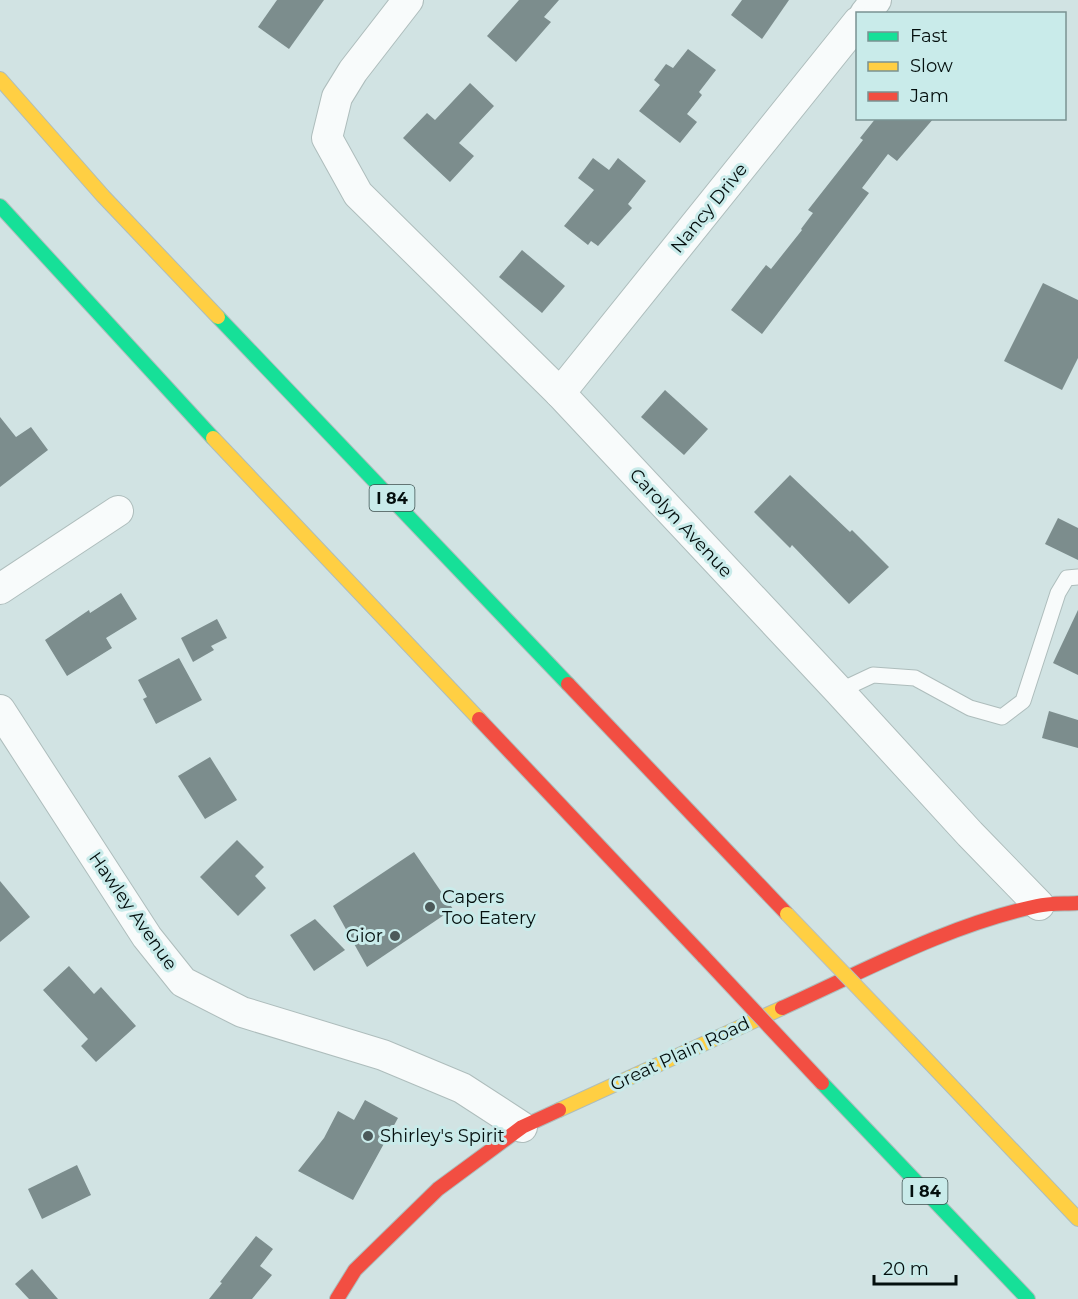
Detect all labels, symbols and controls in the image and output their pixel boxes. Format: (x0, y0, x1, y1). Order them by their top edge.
legend (856, 12, 1066, 120)
text: Fast (910, 25, 948, 47)
text: Slow (910, 55, 953, 77)
text: Jam (909, 85, 949, 107)
street label: Nancy Drive (666, 159, 752, 257)
street label: Carolyn Avenue (625, 464, 737, 582)
road number: I 84 (370, 485, 414, 511)
street label: Hawley Avenue (84, 848, 182, 974)
place label: Capers Too Eatery (442, 886, 536, 929)
marker: Capers Too Eatery (423, 900, 437, 914)
place label: Gior (346, 925, 383, 947)
marker: Gior (388, 929, 402, 943)
street label: Great Plain Road (607, 1012, 753, 1096)
place label: Shirley's Spirit (380, 1125, 505, 1147)
marker: Shirley's Spirit (361, 1129, 375, 1143)
road number: I 84 (902, 1178, 948, 1204)
scale bar (874, 1248, 956, 1286)
text: 20 m (883, 1258, 929, 1280)

